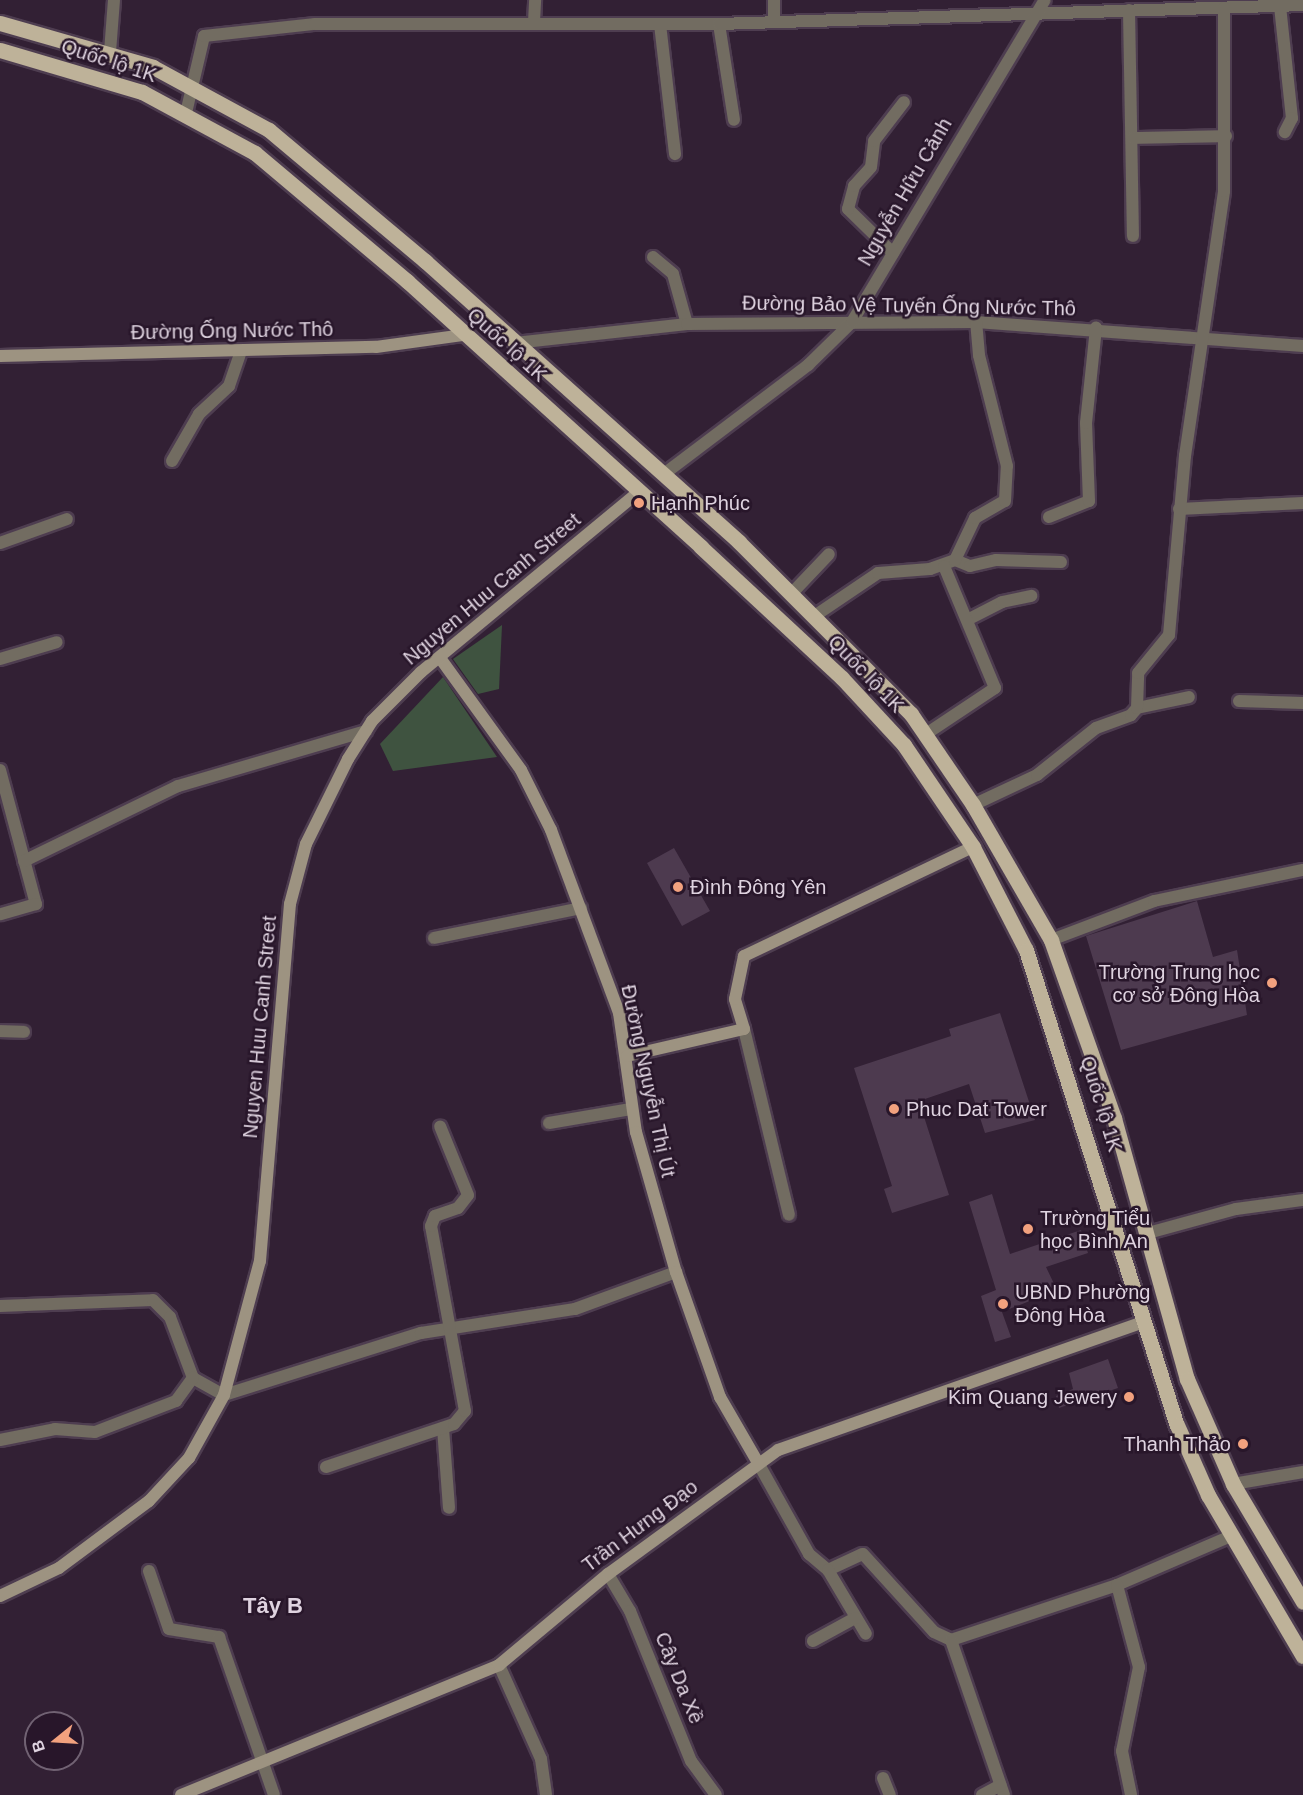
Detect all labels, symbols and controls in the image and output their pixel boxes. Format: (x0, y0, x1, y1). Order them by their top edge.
street label: Quốc lộ 1K (58, 34, 160, 88)
street label: Nguyễn Hữu Cảnh (853, 114, 957, 270)
street label: Đường Bảo Vệ Tuyến Ống Nước Thô (741, 291, 1077, 321)
street label: Quốc lộ 1K (462, 303, 552, 387)
street label: Đường Ống Nước Thô (130, 317, 334, 345)
place label: Hạnh Phúc (651, 491, 750, 515)
marker: Hạnh Phúc (632, 496, 646, 510)
street label: Nguyen Huu Canh Street (399, 508, 585, 670)
street label: Quốc lộ 1K (823, 630, 909, 718)
place label: Đình Đông Yên (690, 875, 827, 899)
marker: Đình Đông Yên (671, 880, 685, 894)
street label: Nguyen Huu Canh Street (238, 915, 282, 1139)
place label: Trường Trung học cơ sở Đông Hòa (1098, 960, 1260, 1007)
marker: Trường Trung học cơ sở Đông Hòa (1265, 976, 1279, 990)
street label: Đường Nguyễn Thị Út (616, 982, 680, 1180)
street label: Quốc lộ 1K (1075, 1053, 1127, 1155)
place label: Phuc Dat Tower (906, 1097, 1047, 1121)
marker: Phuc Dat Tower (887, 1102, 901, 1116)
place label: Trường Tiểu học Bình An (1040, 1206, 1151, 1253)
marker: Trường Tiểu học Bình An (1021, 1222, 1035, 1236)
place label: UBND Phường Đông Hòa (1015, 1280, 1150, 1327)
marker: UBND Phường Đông Hòa (996, 1297, 1010, 1311)
place label: Kim Quang Jewery (948, 1385, 1117, 1409)
marker: Kim Quang Jewery (1122, 1390, 1136, 1404)
place label: Thanh Thảo (1123, 1432, 1231, 1456)
marker: Thanh Thảo (1236, 1437, 1250, 1451)
street label: Trần Hưng Đạo (578, 1475, 702, 1577)
district label: Tây B (243, 1593, 303, 1619)
street label: Cây Da Xề (650, 1629, 708, 1727)
north arrow (24, 1711, 84, 1771)
text: B (28, 1738, 48, 1754)

